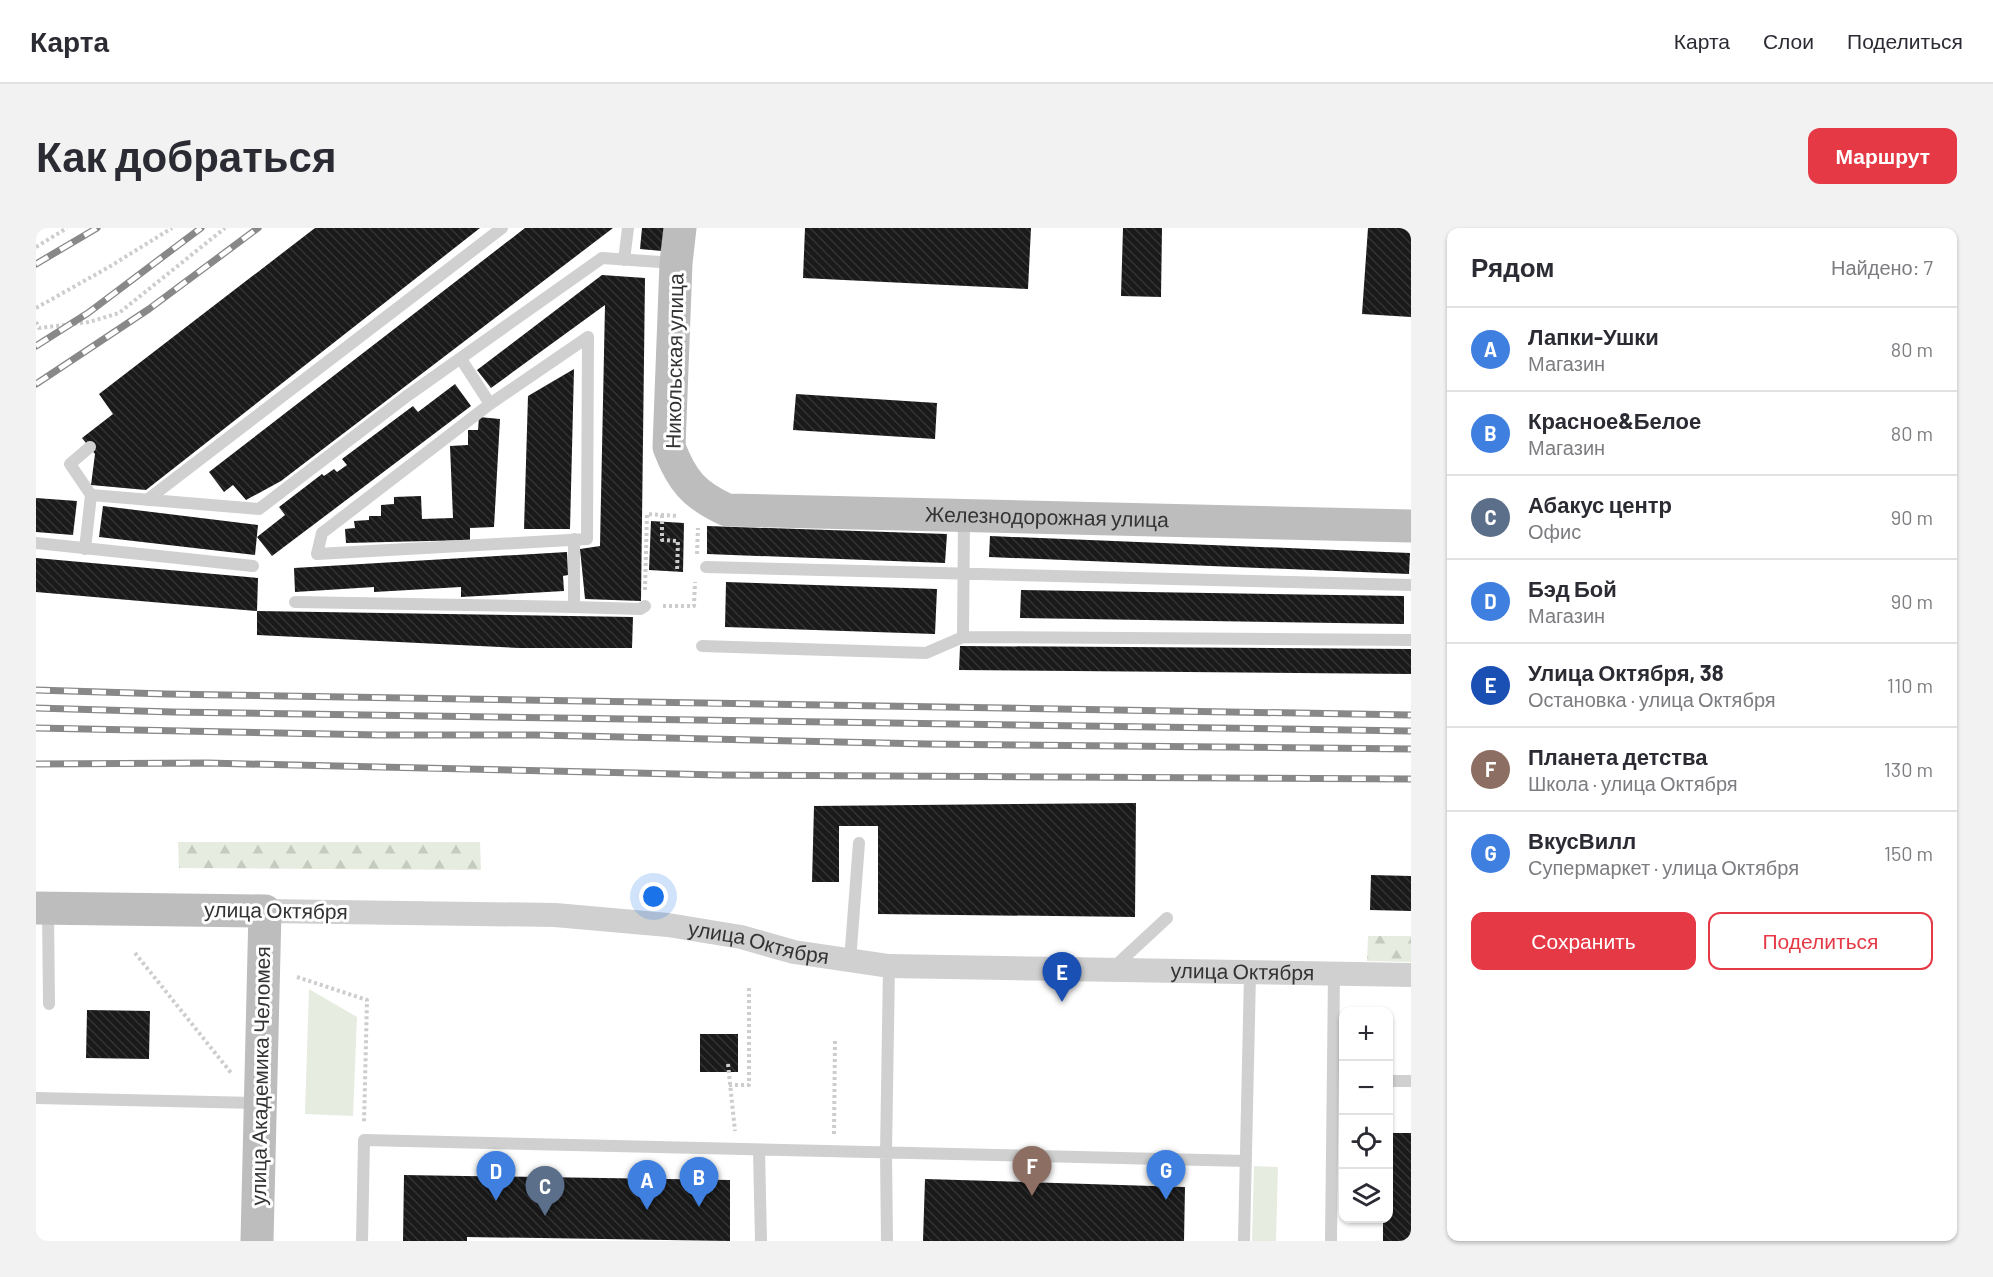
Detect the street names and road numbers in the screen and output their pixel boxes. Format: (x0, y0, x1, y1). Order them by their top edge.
street label: Никольская улица (659, 273, 688, 449)
street label: Железнодорожная улица (925, 501, 1169, 531)
street label: улица Октября (204, 896, 348, 923)
street label: улица Октября (687, 915, 831, 968)
street label: улица Академика Челомея (245, 946, 274, 1206)
street label: улица Октября (1170, 957, 1314, 984)

